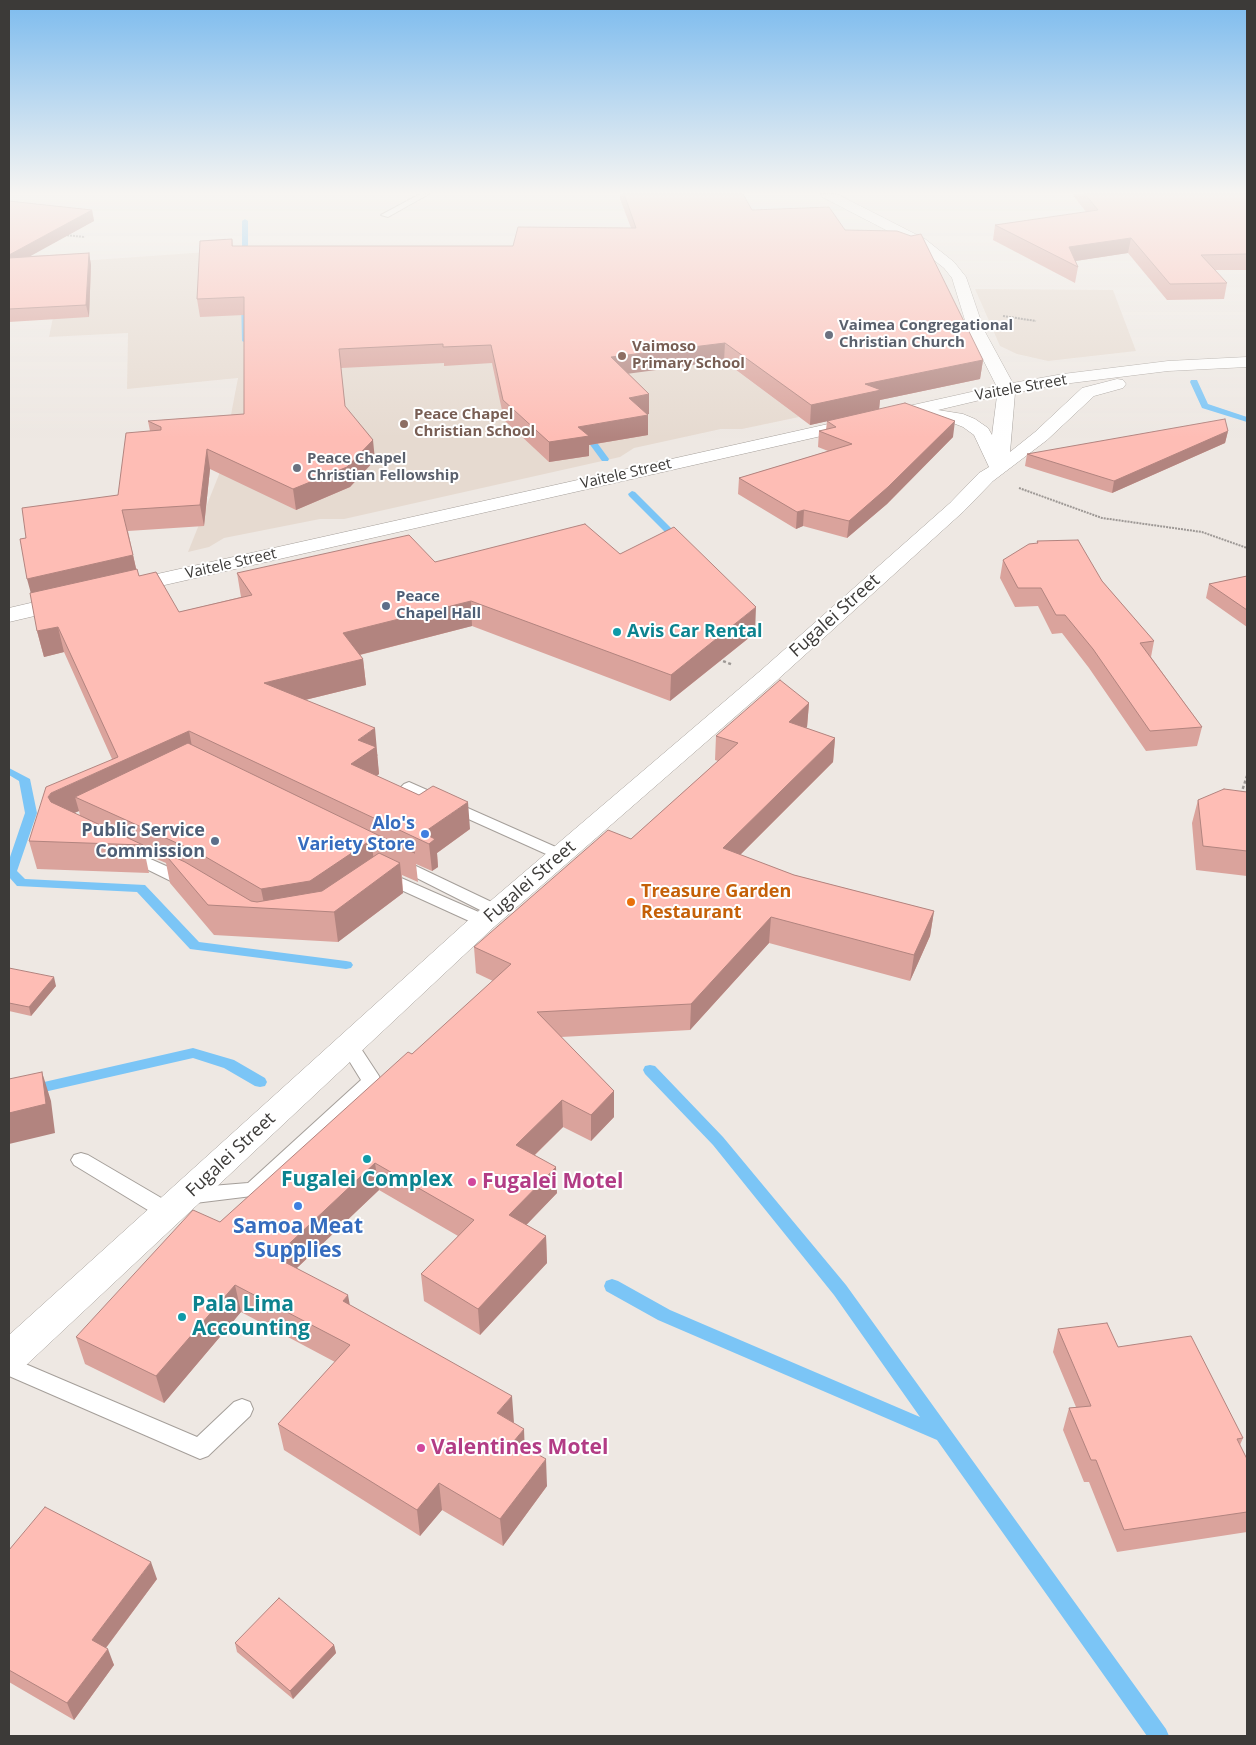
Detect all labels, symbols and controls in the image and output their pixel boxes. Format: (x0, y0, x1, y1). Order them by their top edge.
place label: Vaimea Congregational Christian Church (839, 317, 1013, 352)
marker: Vaimea Congregational Christian Church (823, 329, 835, 341)
place label: Vaimoso Primary School (632, 338, 745, 373)
marker: Vaimoso Primary School (616, 350, 628, 362)
street label: Vaitele Street (974, 371, 1068, 405)
place label: Peace Chapel Christian School (414, 406, 535, 441)
marker: Peace Chapel Christian School (398, 418, 410, 430)
place label: Peace Chapel Christian Fellowship (307, 450, 459, 485)
street label: Vaitele Street (579, 455, 673, 493)
marker: Peace Chapel Christian Fellowship (291, 462, 303, 474)
street label: Vaitele Street (184, 545, 278, 583)
street label: Fugalei Street (785, 570, 885, 662)
place label: Peace Chapel Hall (396, 588, 481, 623)
marker: Peace Chapel Hall (380, 600, 392, 612)
place label: Avis Car Rental (627, 621, 762, 643)
marker: Avis Car Rental (611, 626, 623, 638)
place label: Alo's Variety Store (298, 813, 415, 856)
place label: Public Service Commission (81, 820, 205, 862)
marker: Alo's Variety Store (419, 828, 431, 840)
marker: Public Service Commission (209, 835, 221, 847)
street label: Fugalei Street (480, 836, 580, 928)
place label: Treasure Garden Restaurant (641, 881, 791, 924)
marker: Treasure Garden Restaurant (625, 896, 637, 908)
street label: Fugalei Street (182, 1108, 280, 1202)
marker: Fugalei Complex (361, 1153, 373, 1165)
place label: Fugalei Complex (281, 1167, 453, 1193)
place label: Fugalei Motel (482, 1169, 623, 1195)
marker: Fugalei Motel (466, 1176, 478, 1188)
marker: Samoa Meat Supplies (292, 1200, 304, 1212)
place label: Samoa Meat Supplies (233, 1214, 363, 1264)
place label: Pala Lima Accounting (192, 1292, 310, 1342)
marker: Pala Lima Accounting (176, 1311, 188, 1323)
place label: Valentines Motel (431, 1435, 608, 1461)
marker: Valentines Motel (415, 1442, 427, 1454)

